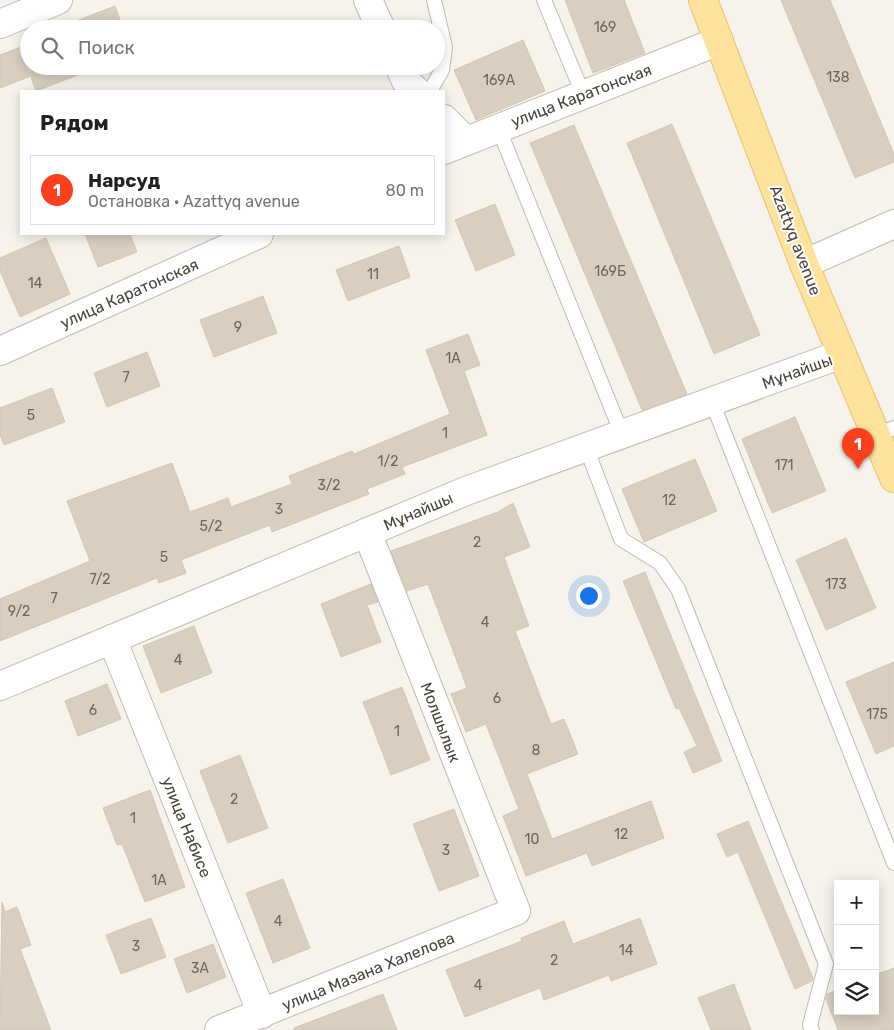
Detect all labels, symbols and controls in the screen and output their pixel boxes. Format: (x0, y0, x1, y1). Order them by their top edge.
house number: 169 (594, 19, 616, 36)
search box (20, 20, 445, 75)
icon: search (38, 34, 66, 62)
text: Поиск (78, 36, 135, 59)
street label: улица Каратонская (508, 60, 654, 131)
house number: 138 (826, 69, 850, 86)
house number: 169А (483, 72, 516, 89)
text: Рядом (40, 110, 109, 135)
text: Нарсуд (88, 169, 160, 192)
text: 1 (53, 181, 61, 200)
text: 80 m (386, 181, 424, 200)
street label: Azattyq avenue (766, 182, 825, 298)
text: Остановка · Azattyq avenue (88, 192, 300, 211)
street label: улица Каратонская (57, 254, 201, 333)
house number: 169Б (594, 263, 626, 280)
house number: 11 (367, 266, 379, 283)
house number: 14 (28, 275, 43, 292)
house number: 9 (234, 319, 242, 336)
house number: 1А (445, 350, 461, 367)
street label: Мұнайшы (759, 350, 835, 393)
house number: 7 (122, 369, 130, 386)
house number: 5 (27, 407, 35, 424)
house number: 1 (442, 425, 448, 442)
pin: 1 (842, 428, 874, 469)
house number: 1/2 (378, 453, 398, 470)
house number: 171 (774, 457, 794, 474)
house number: 3/2 (317, 477, 341, 494)
street label: Мұнайшы (381, 488, 456, 535)
house number: 12 (662, 492, 676, 509)
house number: 3 (275, 501, 283, 518)
house number: 5/2 (199, 518, 223, 535)
house number: 2 (473, 534, 481, 551)
house number: 5 (160, 549, 168, 566)
house number: 7/2 (89, 571, 111, 588)
house number: 173 (825, 576, 847, 593)
your location (576, 583, 602, 609)
house number: 7 (50, 590, 58, 607)
house number: 9/2 (8, 603, 30, 620)
house number: 4 (481, 614, 490, 631)
house number: 4 (174, 652, 183, 669)
street label: Молшылык (417, 680, 465, 765)
house number: 6 (493, 690, 501, 707)
house number: 6 (89, 702, 97, 719)
house number: 175 (866, 706, 888, 723)
house number: 1 (394, 723, 400, 740)
house number: 8 (532, 742, 541, 759)
street label: улица Набисе (158, 774, 215, 880)
house number: 2 (230, 791, 238, 808)
house number: 1 (130, 810, 136, 827)
house number: 12 (614, 826, 628, 843)
house number: 10 (525, 831, 540, 848)
house number: 3 (442, 842, 450, 859)
house number: 1А (151, 872, 167, 889)
map controls (834, 880, 879, 1015)
button: + (834, 880, 879, 925)
house number: 4 (274, 913, 283, 930)
button: − (834, 925, 879, 970)
street label: улица Мазана Халелова (279, 928, 457, 1015)
house number: 3 (132, 938, 140, 955)
house number: 14 (619, 942, 634, 959)
house number: 2 (550, 952, 558, 969)
house number: 3А (191, 960, 210, 977)
button: layers (834, 970, 879, 1015)
house number: 4 (474, 977, 483, 994)

